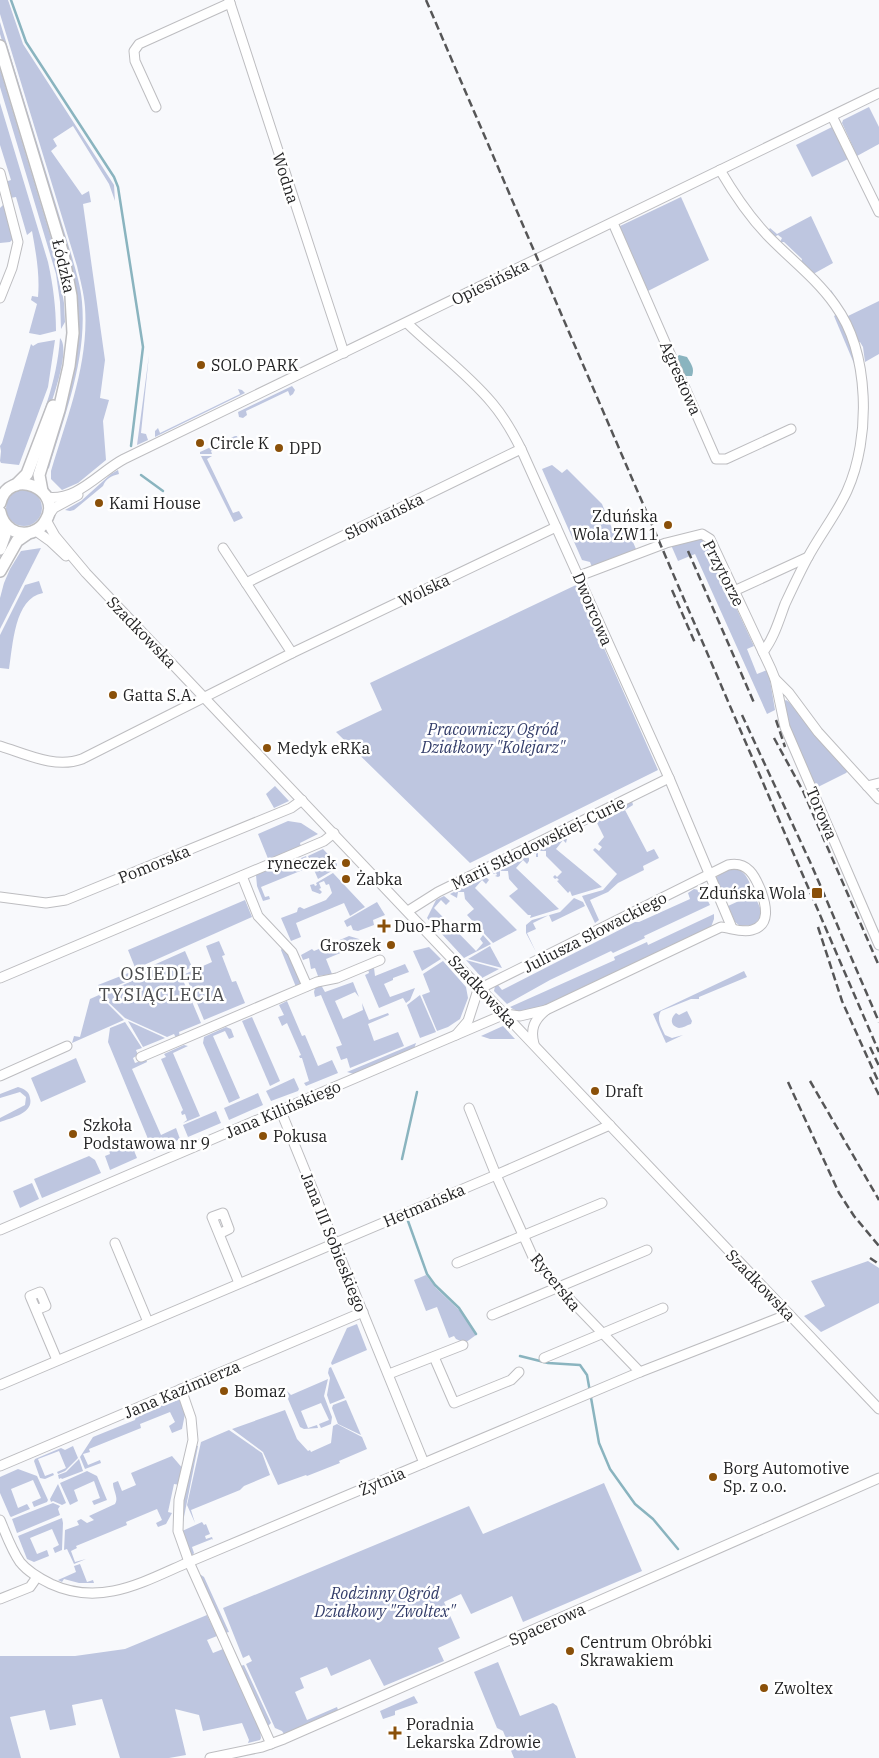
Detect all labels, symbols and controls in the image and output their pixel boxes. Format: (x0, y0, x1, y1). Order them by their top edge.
street label: Wodna (268, 150, 304, 206)
street label: Łódzka (48, 237, 80, 295)
street label: Opiesińska (448, 255, 532, 309)
street label: Agrestowa (656, 338, 706, 418)
place label: SOLO PARK (211, 355, 299, 375)
marker: SOLO PARK (195, 359, 207, 371)
place label: Circle K (210, 433, 269, 453)
marker: Circle K (194, 437, 206, 449)
place label: DPD (289, 438, 322, 458)
marker: DPD (273, 442, 285, 454)
street label: Słowiańska (341, 488, 427, 544)
place label: Kami House (109, 493, 201, 513)
marker: Kami House (93, 497, 105, 509)
place label: Zduńska Wola ZW11 (572, 506, 658, 544)
marker: Zduńska Wola ZW11 (662, 519, 674, 531)
street label: Przytorze (699, 536, 749, 610)
street label: Wolska (395, 569, 453, 611)
street label: Dworcowa (569, 569, 618, 649)
street label: Szadkowska (103, 592, 181, 672)
place label: Gatta S.A. (123, 685, 196, 705)
marker: Gatta S.A. (107, 689, 119, 701)
park label: Pracowniczy Ogród Działkowy "Kolejarz" (420, 719, 567, 757)
place label: Medyk eRKa (277, 738, 370, 758)
marker: Medyk eRKa (261, 742, 273, 754)
street label: Torowa (802, 783, 842, 843)
street label: Marii Skłodowskiej-Curie (448, 792, 628, 894)
street label: Pomorska (115, 840, 193, 887)
place label: ryneczek (267, 853, 337, 873)
marker: ryneczek (340, 857, 352, 869)
place label: Żabka (356, 869, 403, 889)
marker: Żabka (340, 873, 352, 885)
place label: Zduńska Wola (699, 883, 806, 903)
marker: Zduńska Wola (810, 886, 824, 900)
street label: Juliusza Słowackiego (520, 887, 670, 977)
place label: Duo-Pharm (394, 916, 482, 936)
marker: Duo-Pharm (378, 920, 390, 932)
place label: Groszek (320, 935, 382, 955)
marker: Groszek (385, 939, 397, 951)
street label: Szadkowska (444, 950, 522, 1032)
district label: OSIEDLE TYSIĄCLECIA (99, 962, 225, 1006)
street label: Jana Kilińskiego (222, 1076, 344, 1142)
place label: Draft (605, 1081, 644, 1101)
marker: Draft (589, 1085, 601, 1097)
place label: Szkoła Podstawowa nr 9 (83, 1115, 210, 1153)
place label: Pokusa (273, 1126, 328, 1146)
marker: Szkoła Podstawowa nr 9 (67, 1128, 79, 1140)
marker: Pokusa (257, 1130, 269, 1142)
street label: Jana III Sobieskiego (297, 1169, 371, 1315)
street label: Hetmańska (380, 1179, 468, 1231)
street label: Szadkowska (722, 1245, 800, 1325)
street label: Rycerska (527, 1249, 586, 1315)
street label: Jana Kazimierza (121, 1355, 243, 1423)
place label: Bomaz (234, 1381, 286, 1401)
marker: Bomaz (218, 1385, 230, 1397)
place label: Borg Automotive Sp. z o.o. (723, 1458, 849, 1496)
street label: Żytnia (356, 1462, 408, 1500)
marker: Borg Automotive Sp. z o.o. (707, 1471, 719, 1483)
park label: Rodzinny Ogród Działkowy "Zwoltex" (314, 1583, 457, 1621)
street label: Spacerowa (506, 1598, 589, 1650)
place label: Centrum Obróbki Skrawakiem (580, 1632, 712, 1670)
marker: Centrum Obróbki Skrawakiem (564, 1645, 576, 1657)
place label: Zwoltex (774, 1678, 833, 1698)
marker: Zwoltex (758, 1682, 770, 1694)
place label: Poradnia Lekarska Zdrowie (406, 1714, 541, 1752)
marker: Poradnia Lekarska Zdrowie (388, 1726, 402, 1740)

